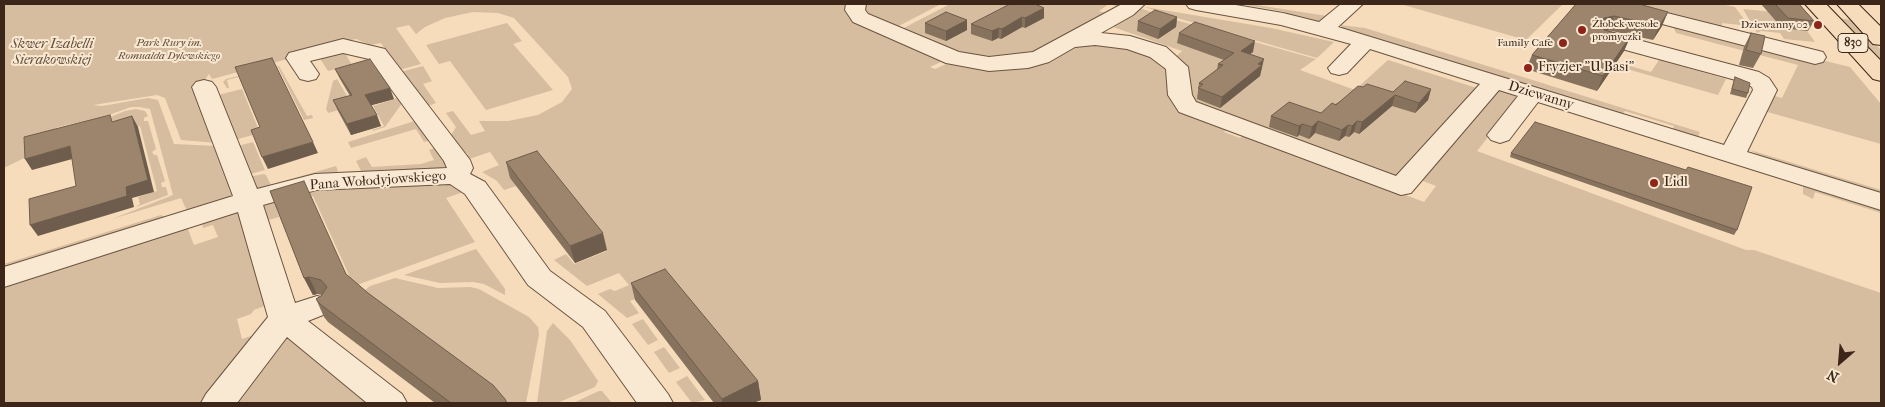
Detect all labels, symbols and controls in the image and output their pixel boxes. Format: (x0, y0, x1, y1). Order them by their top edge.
place label: Żłobek wesołe promyczki (1592, 17, 1659, 43)
place label: Dziewanny 02 (1741, 18, 1808, 32)
marker: Dziewanny 02 (1812, 19, 1824, 31)
marker: Żłobek wesołe promyczki (1576, 24, 1588, 36)
road number: 830 (1838, 34, 1868, 52)
park label: Park Rury im. Romualda Dylewskiego (118, 36, 220, 62)
place label: Family Cafe (1497, 36, 1553, 50)
park label: Skwer Izabelli Sierakowskiej (11, 37, 93, 70)
marker: Family Cafe (1557, 37, 1569, 49)
place label: Fryzjer "U Basi" (1538, 60, 1634, 76)
marker: Fryzjer "U Basi" (1522, 62, 1534, 74)
street label: Dziewanny (1506, 78, 1576, 114)
street label: Pana Wołodyjowskiego (309, 168, 447, 194)
place label: Lidl (1664, 175, 1688, 191)
marker: Lidl (1648, 177, 1660, 189)
north arrow (1815, 337, 1865, 387)
text: N (1824, 366, 1842, 386)

